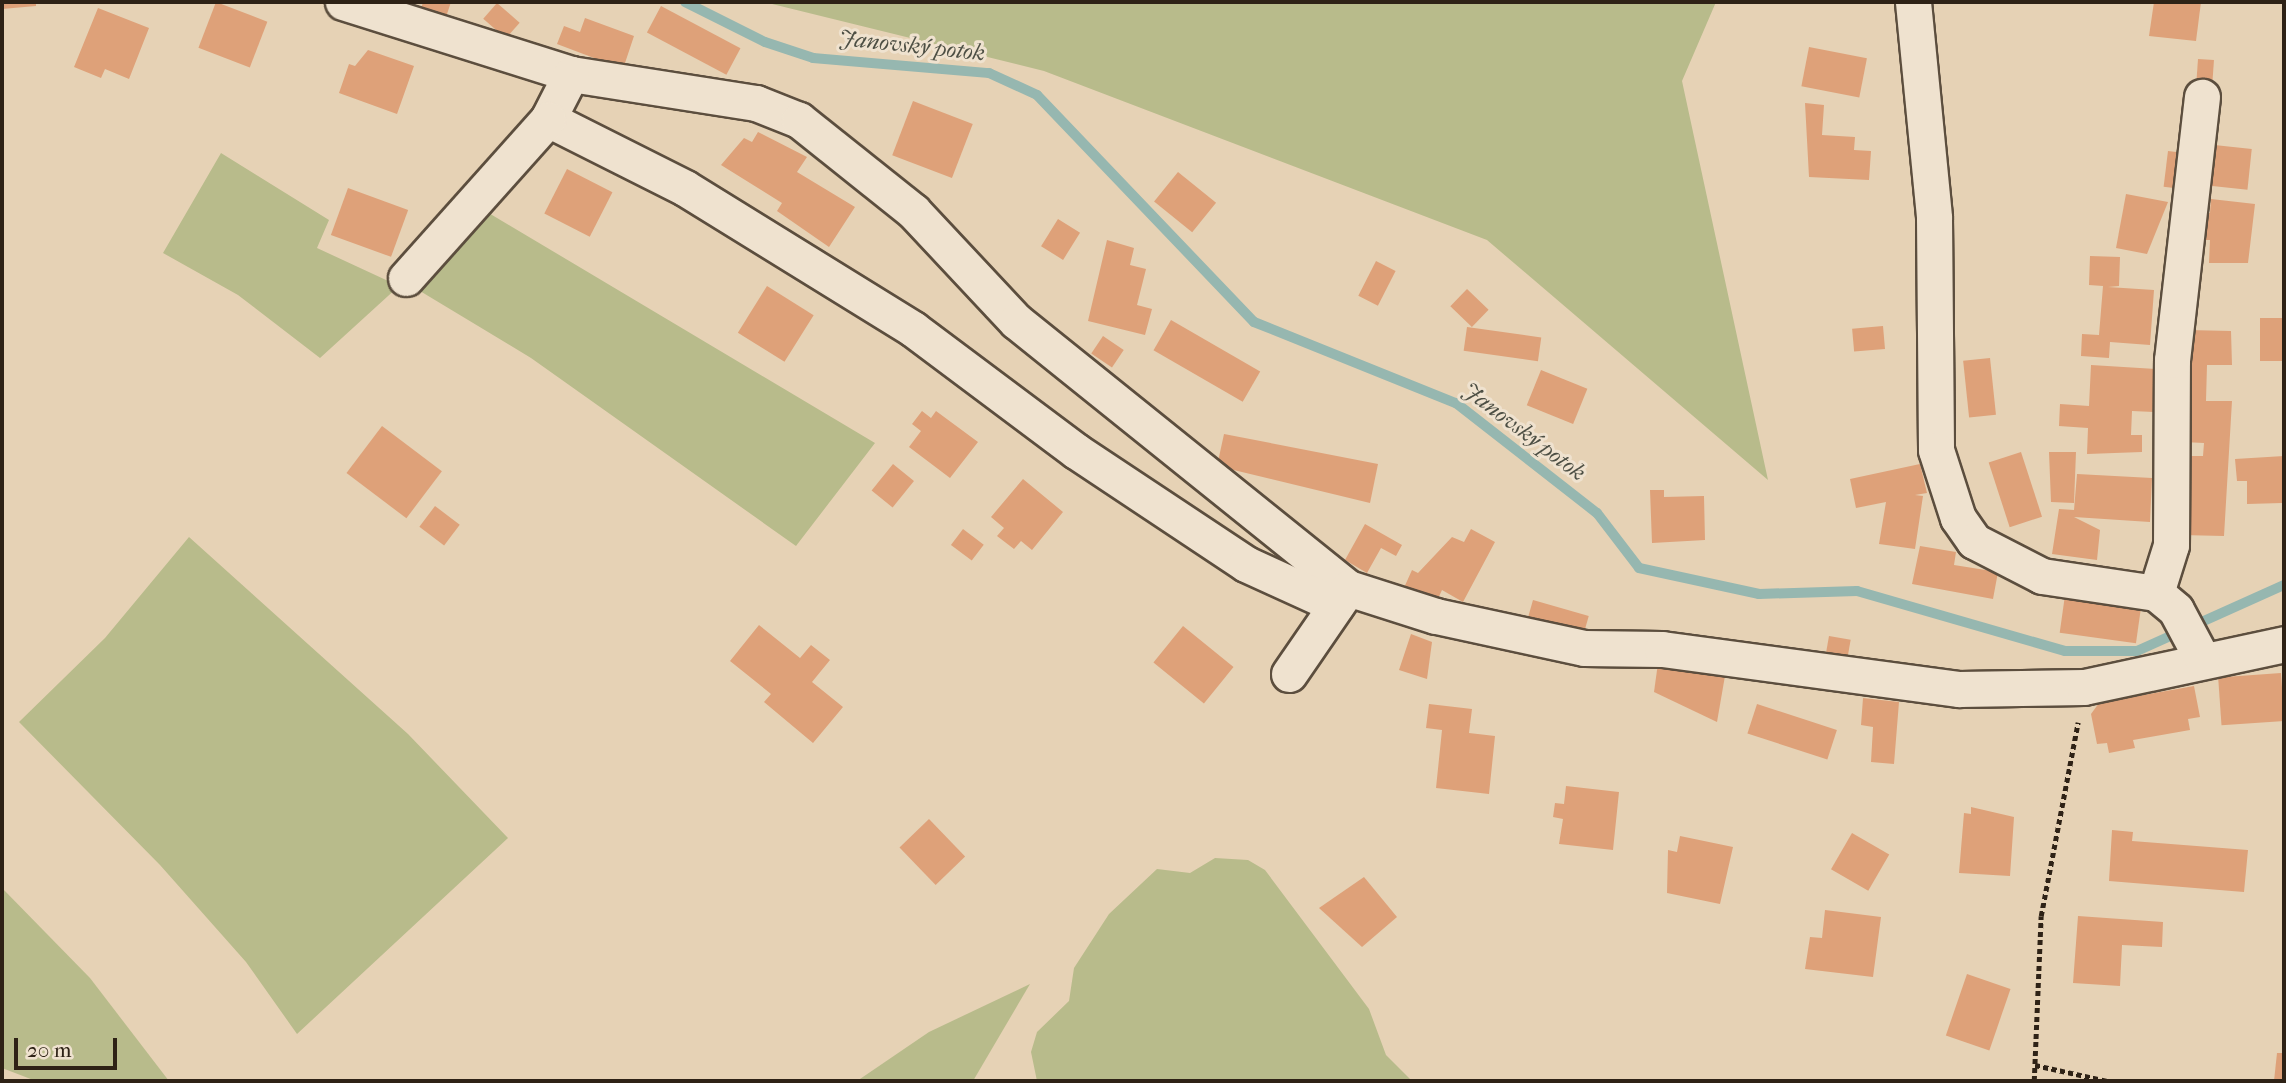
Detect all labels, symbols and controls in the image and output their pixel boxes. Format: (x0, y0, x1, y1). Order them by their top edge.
water label: Janovský potok (838, 25, 986, 67)
water label: Janovský potok (1457, 377, 1591, 487)
scale bar (18, 1024, 121, 1068)
text: 20 m (27, 1038, 71, 1062)

